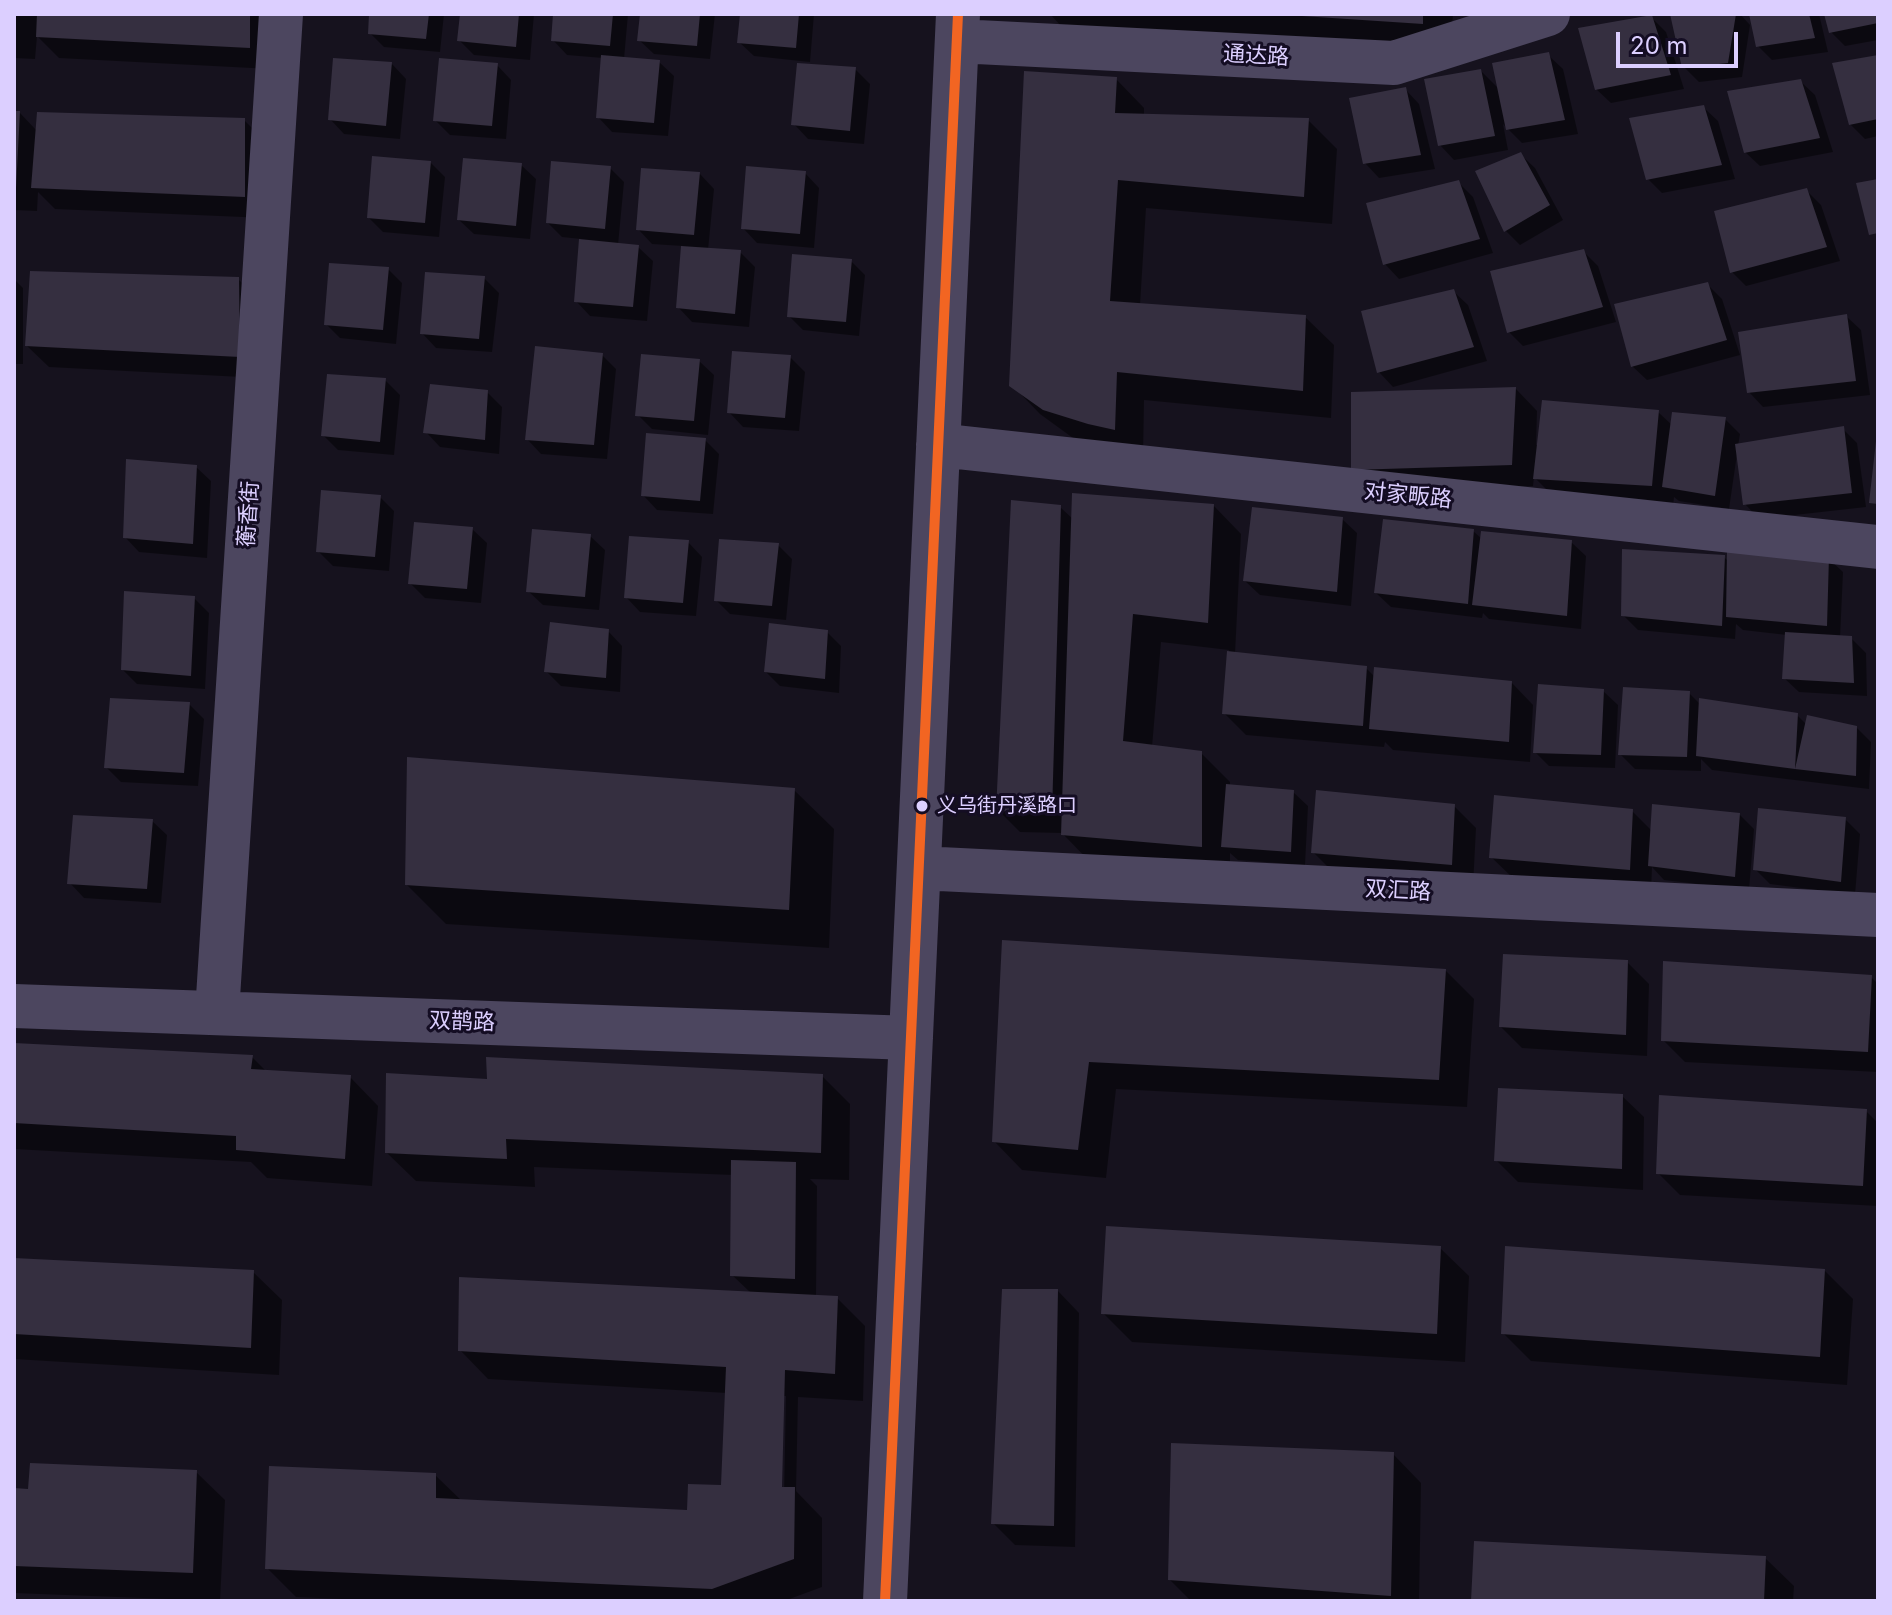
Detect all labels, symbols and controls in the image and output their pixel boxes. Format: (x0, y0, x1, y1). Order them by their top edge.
scale bar (1620, 16, 1742, 66)
text: 20 m (1630, 31, 1688, 60)
street label: 通达路 (1222, 41, 1290, 71)
street label: 对家畈路 (1363, 478, 1453, 514)
street label: 蘅香街 (234, 480, 264, 548)
place label: 义乌街丹溪路口 (937, 794, 1077, 818)
marker: 义乌街丹溪路口 (914, 798, 930, 814)
street label: 双汇路 (1364, 876, 1432, 906)
street label: 双鹊路 (429, 1008, 495, 1036)

